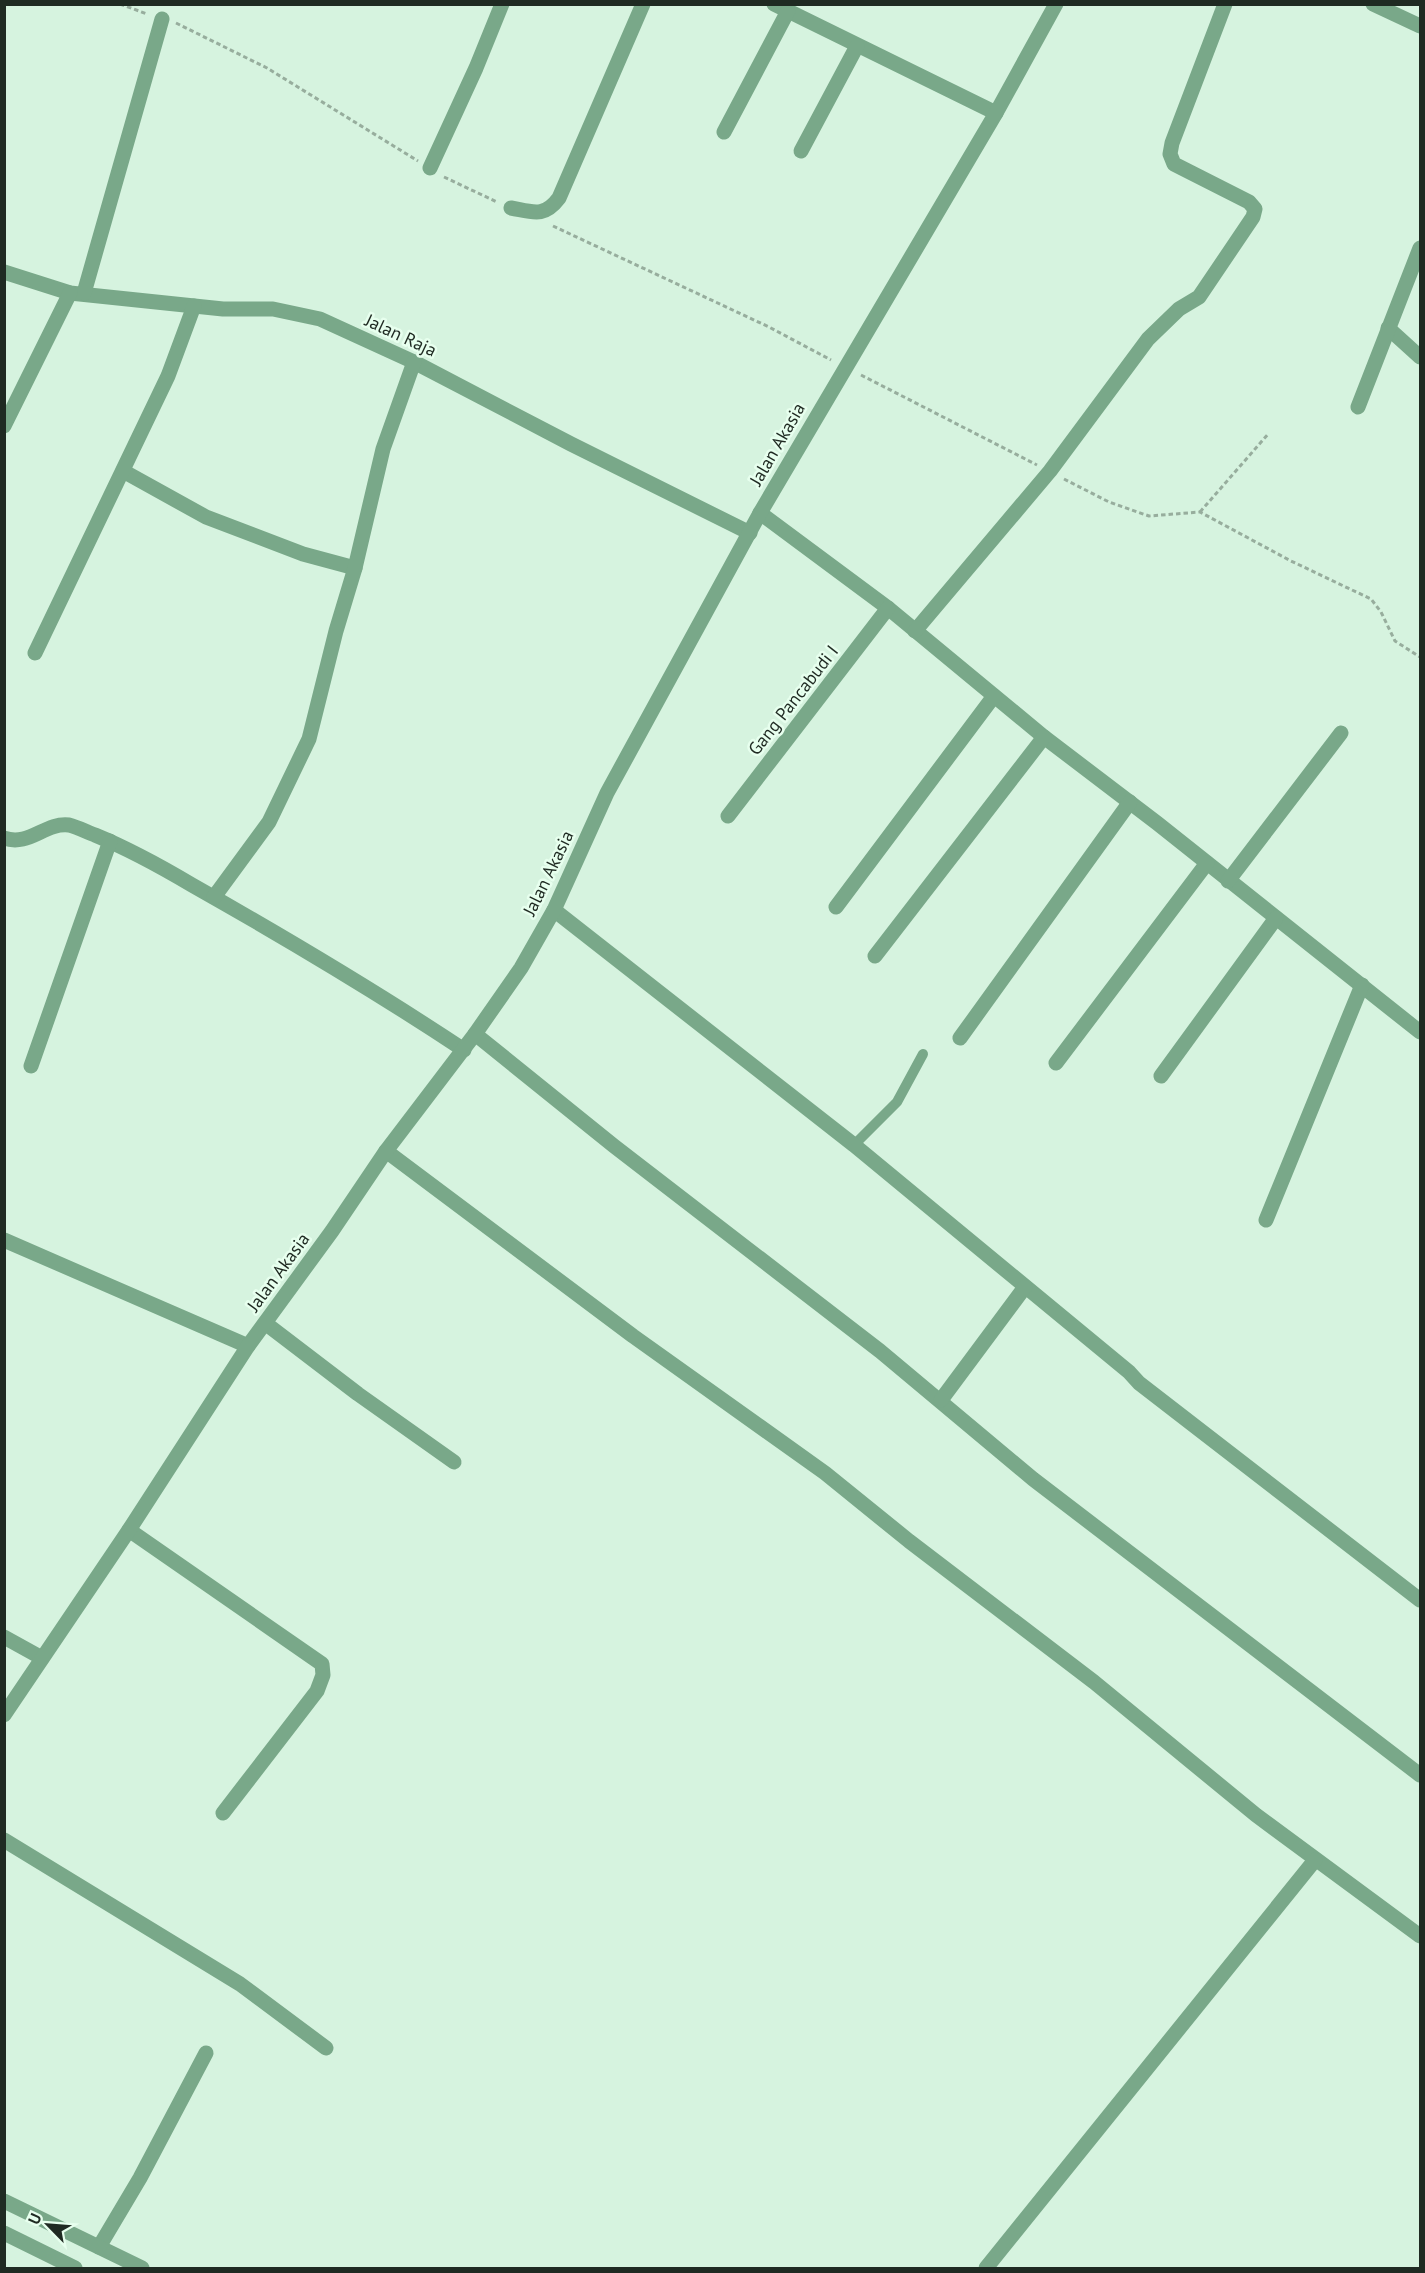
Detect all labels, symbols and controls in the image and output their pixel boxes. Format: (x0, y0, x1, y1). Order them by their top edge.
street label: Jalan Raja (361, 308, 440, 362)
street label: Jalan Akasia (744, 398, 810, 490)
street label: Gang Pancabudi I (743, 640, 843, 760)
street label: Jalan Akasia (517, 827, 578, 920)
street label: Jalan Akasia (241, 1228, 314, 1317)
north arrow (18, 2195, 78, 2255)
text: U (23, 2210, 46, 2227)

